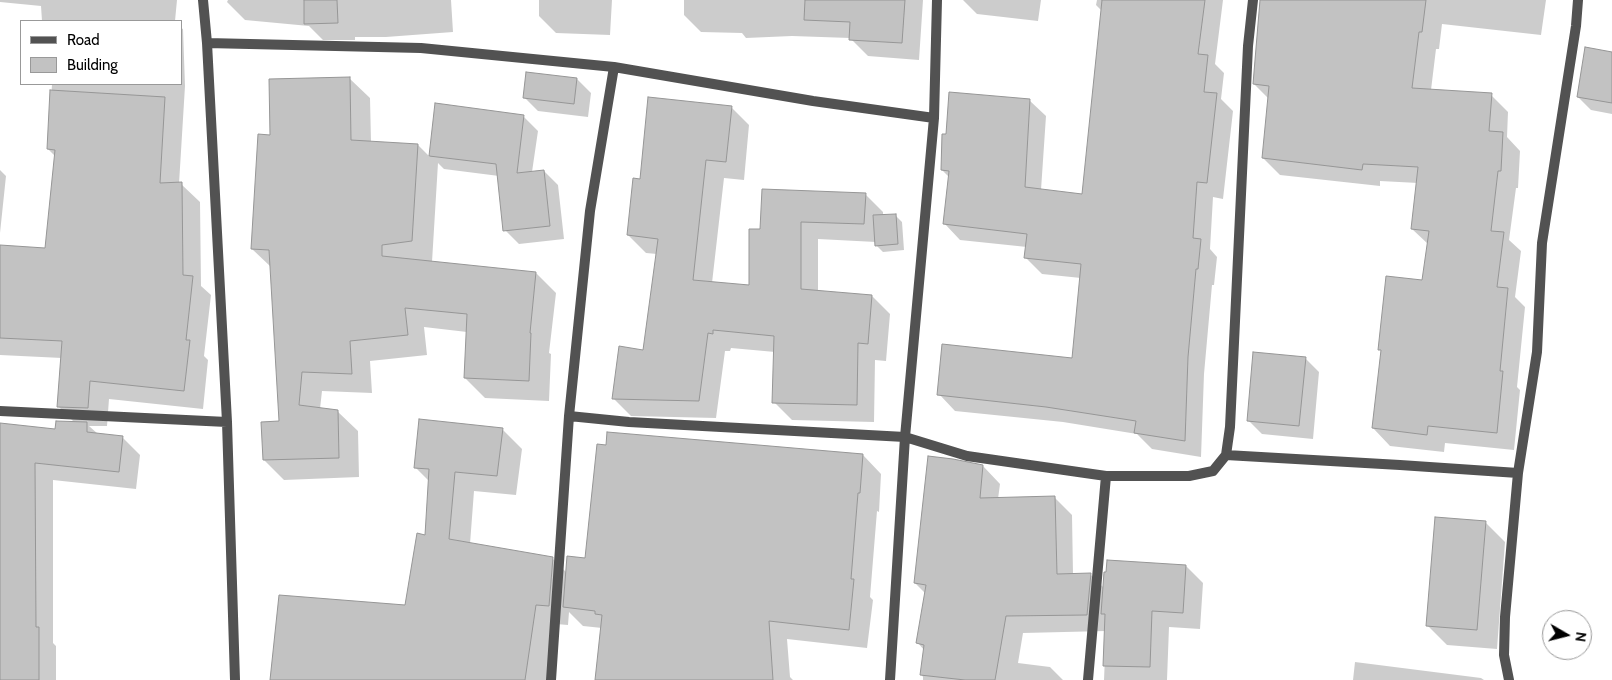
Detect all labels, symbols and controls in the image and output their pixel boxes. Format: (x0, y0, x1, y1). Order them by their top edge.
legend (20, 20, 182, 85)
text: Road (67, 31, 100, 49)
text: Building (67, 56, 118, 74)
north arrow (1542, 610, 1592, 660)
text: N (1571, 631, 1590, 643)

